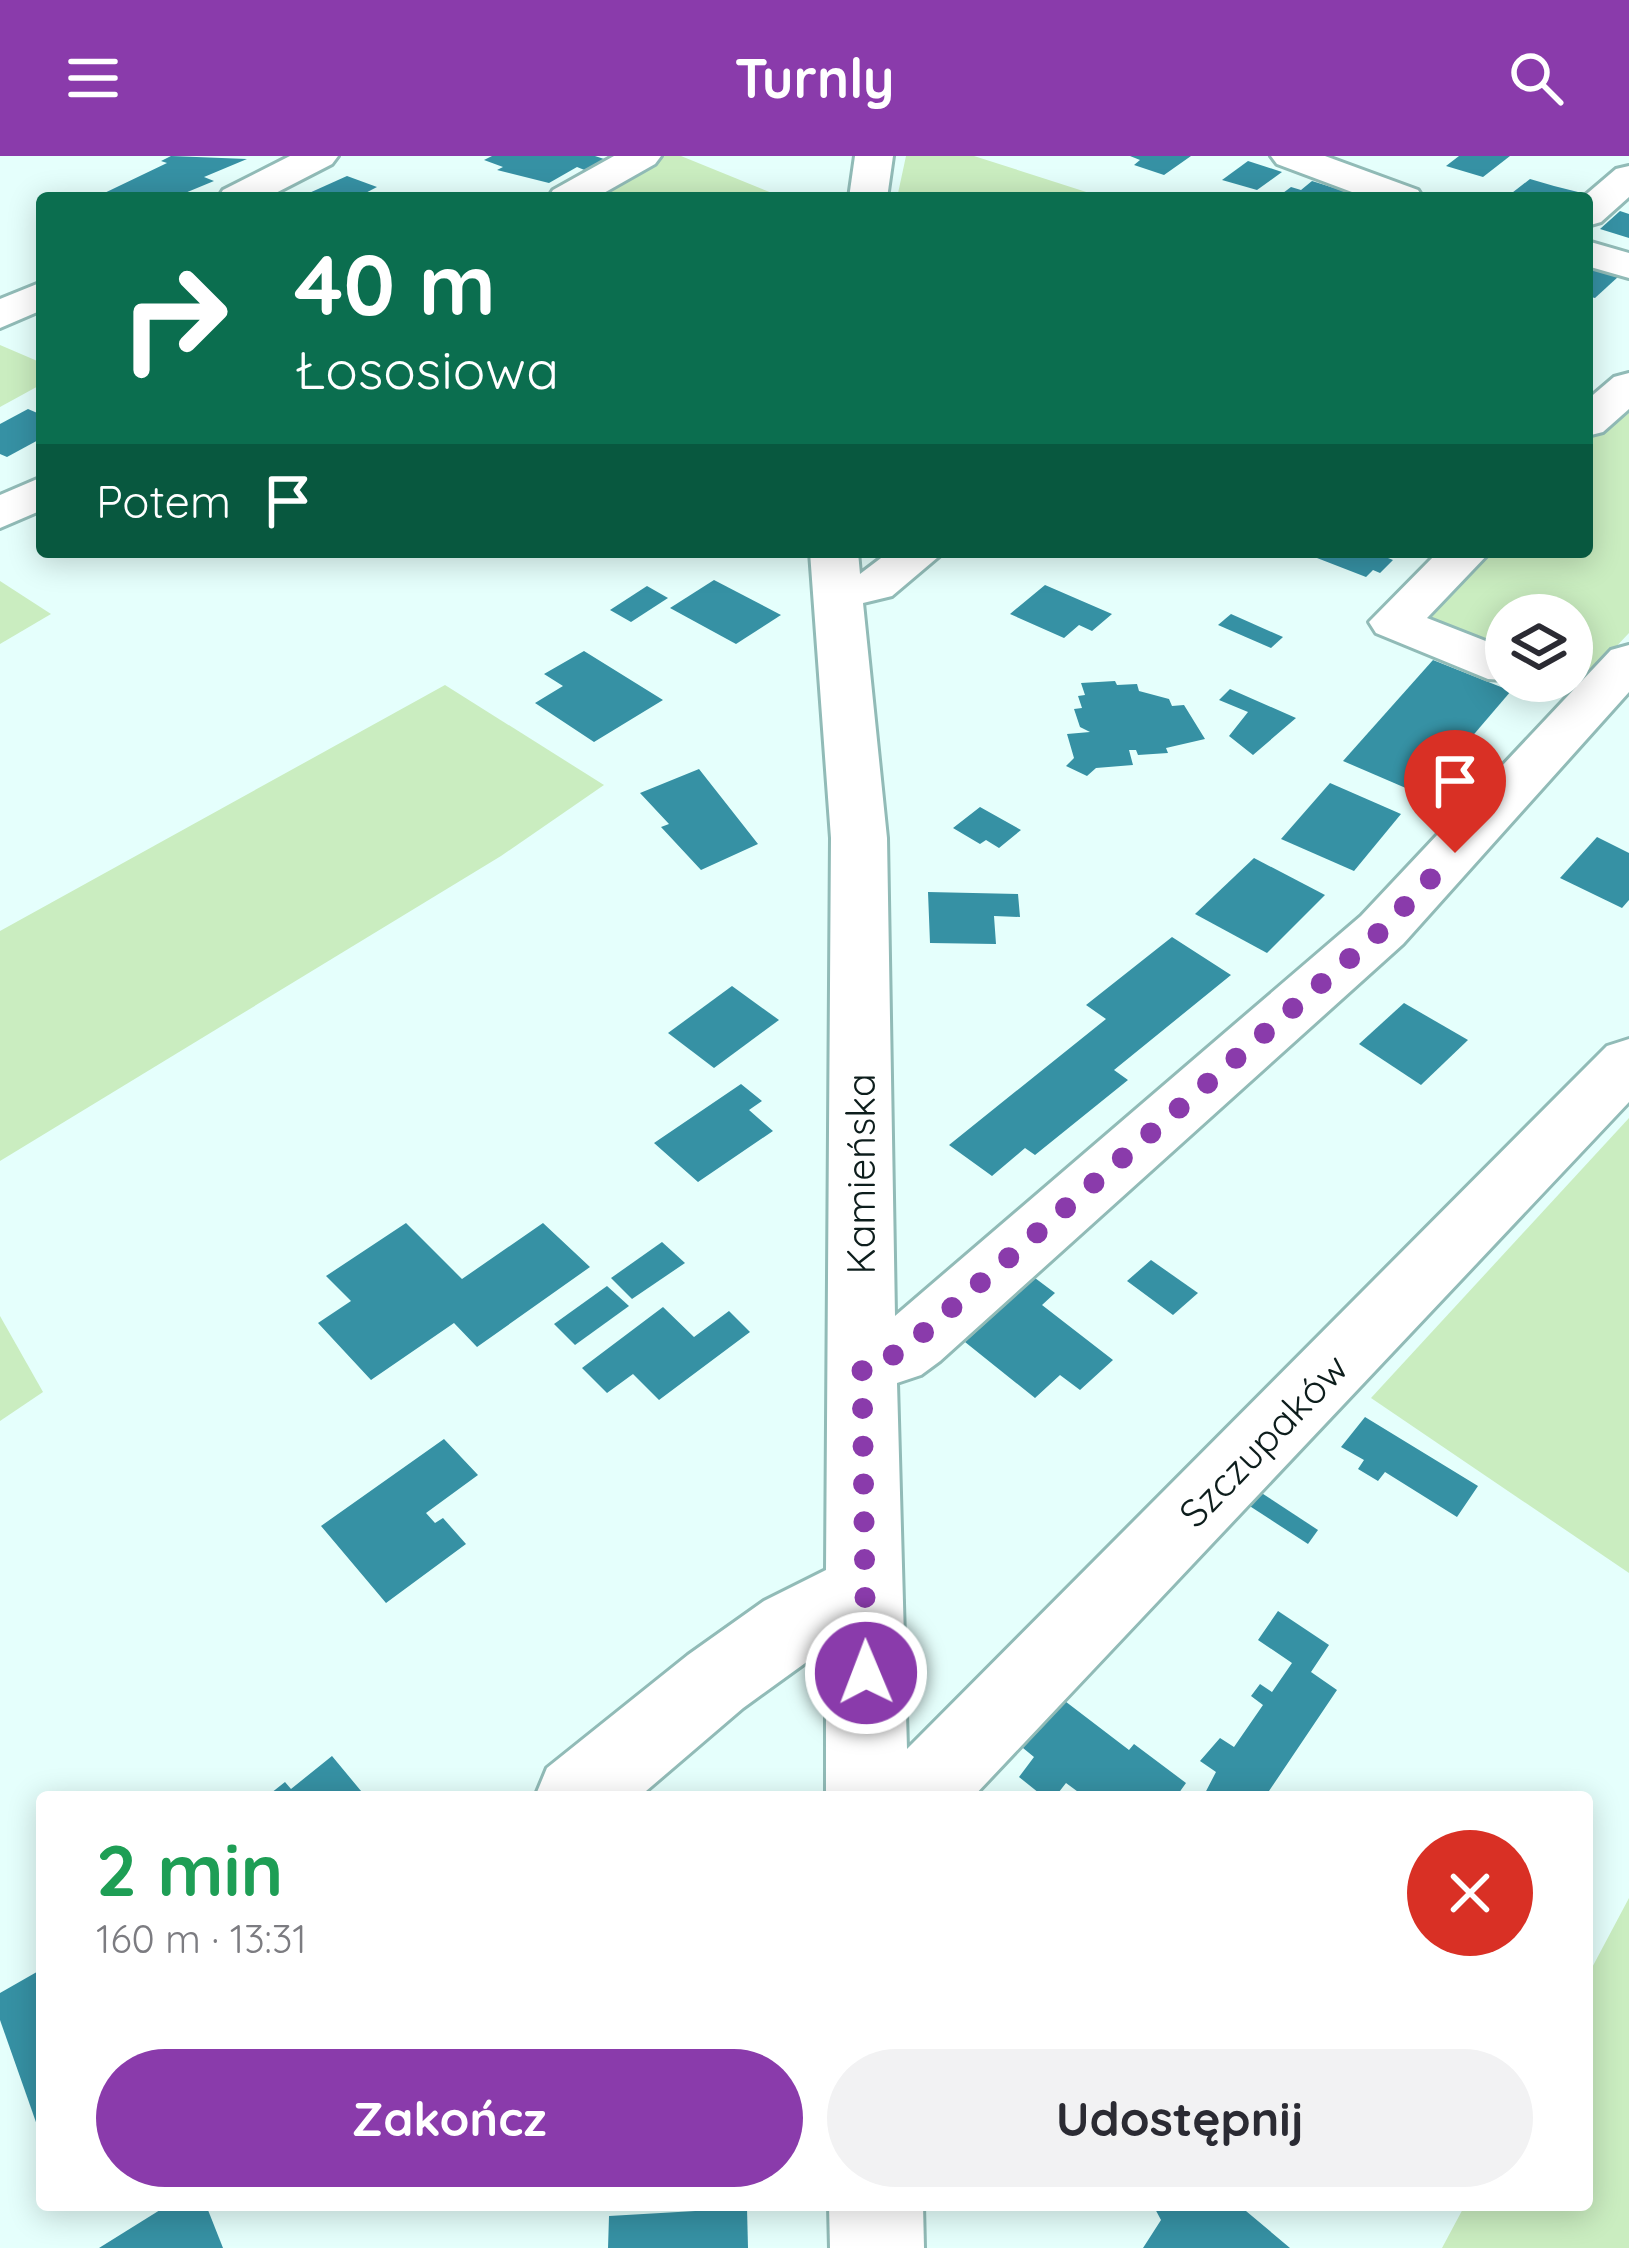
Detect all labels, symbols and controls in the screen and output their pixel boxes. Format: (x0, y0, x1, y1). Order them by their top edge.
text: Turnly (734, 44, 895, 112)
icon: menu (60, 45, 126, 111)
icon: search (1503, 45, 1569, 111)
text: 40 m (294, 231, 496, 336)
icon: right (96, 240, 252, 396)
text: Łososiowa (294, 335, 559, 403)
icon: arrive (255, 468, 321, 534)
text: Potem (96, 473, 231, 529)
map controls (1485, 594, 1593, 702)
button: layers (1485, 594, 1593, 702)
pin (1404, 730, 1506, 853)
icon: arrive (1422, 748, 1488, 814)
street label: Kamieńska (836, 1073, 885, 1275)
street label: Szczupaków (1168, 1343, 1358, 1537)
position arrow (803, 1610, 929, 1736)
text: 2 min (96, 1824, 283, 1914)
button: close (1407, 1830, 1533, 1956)
text: 160 m · 13:31 (96, 1914, 307, 1963)
button: Zakończ (96, 2049, 803, 2187)
button: Udostępnij (827, 2049, 1533, 2187)

